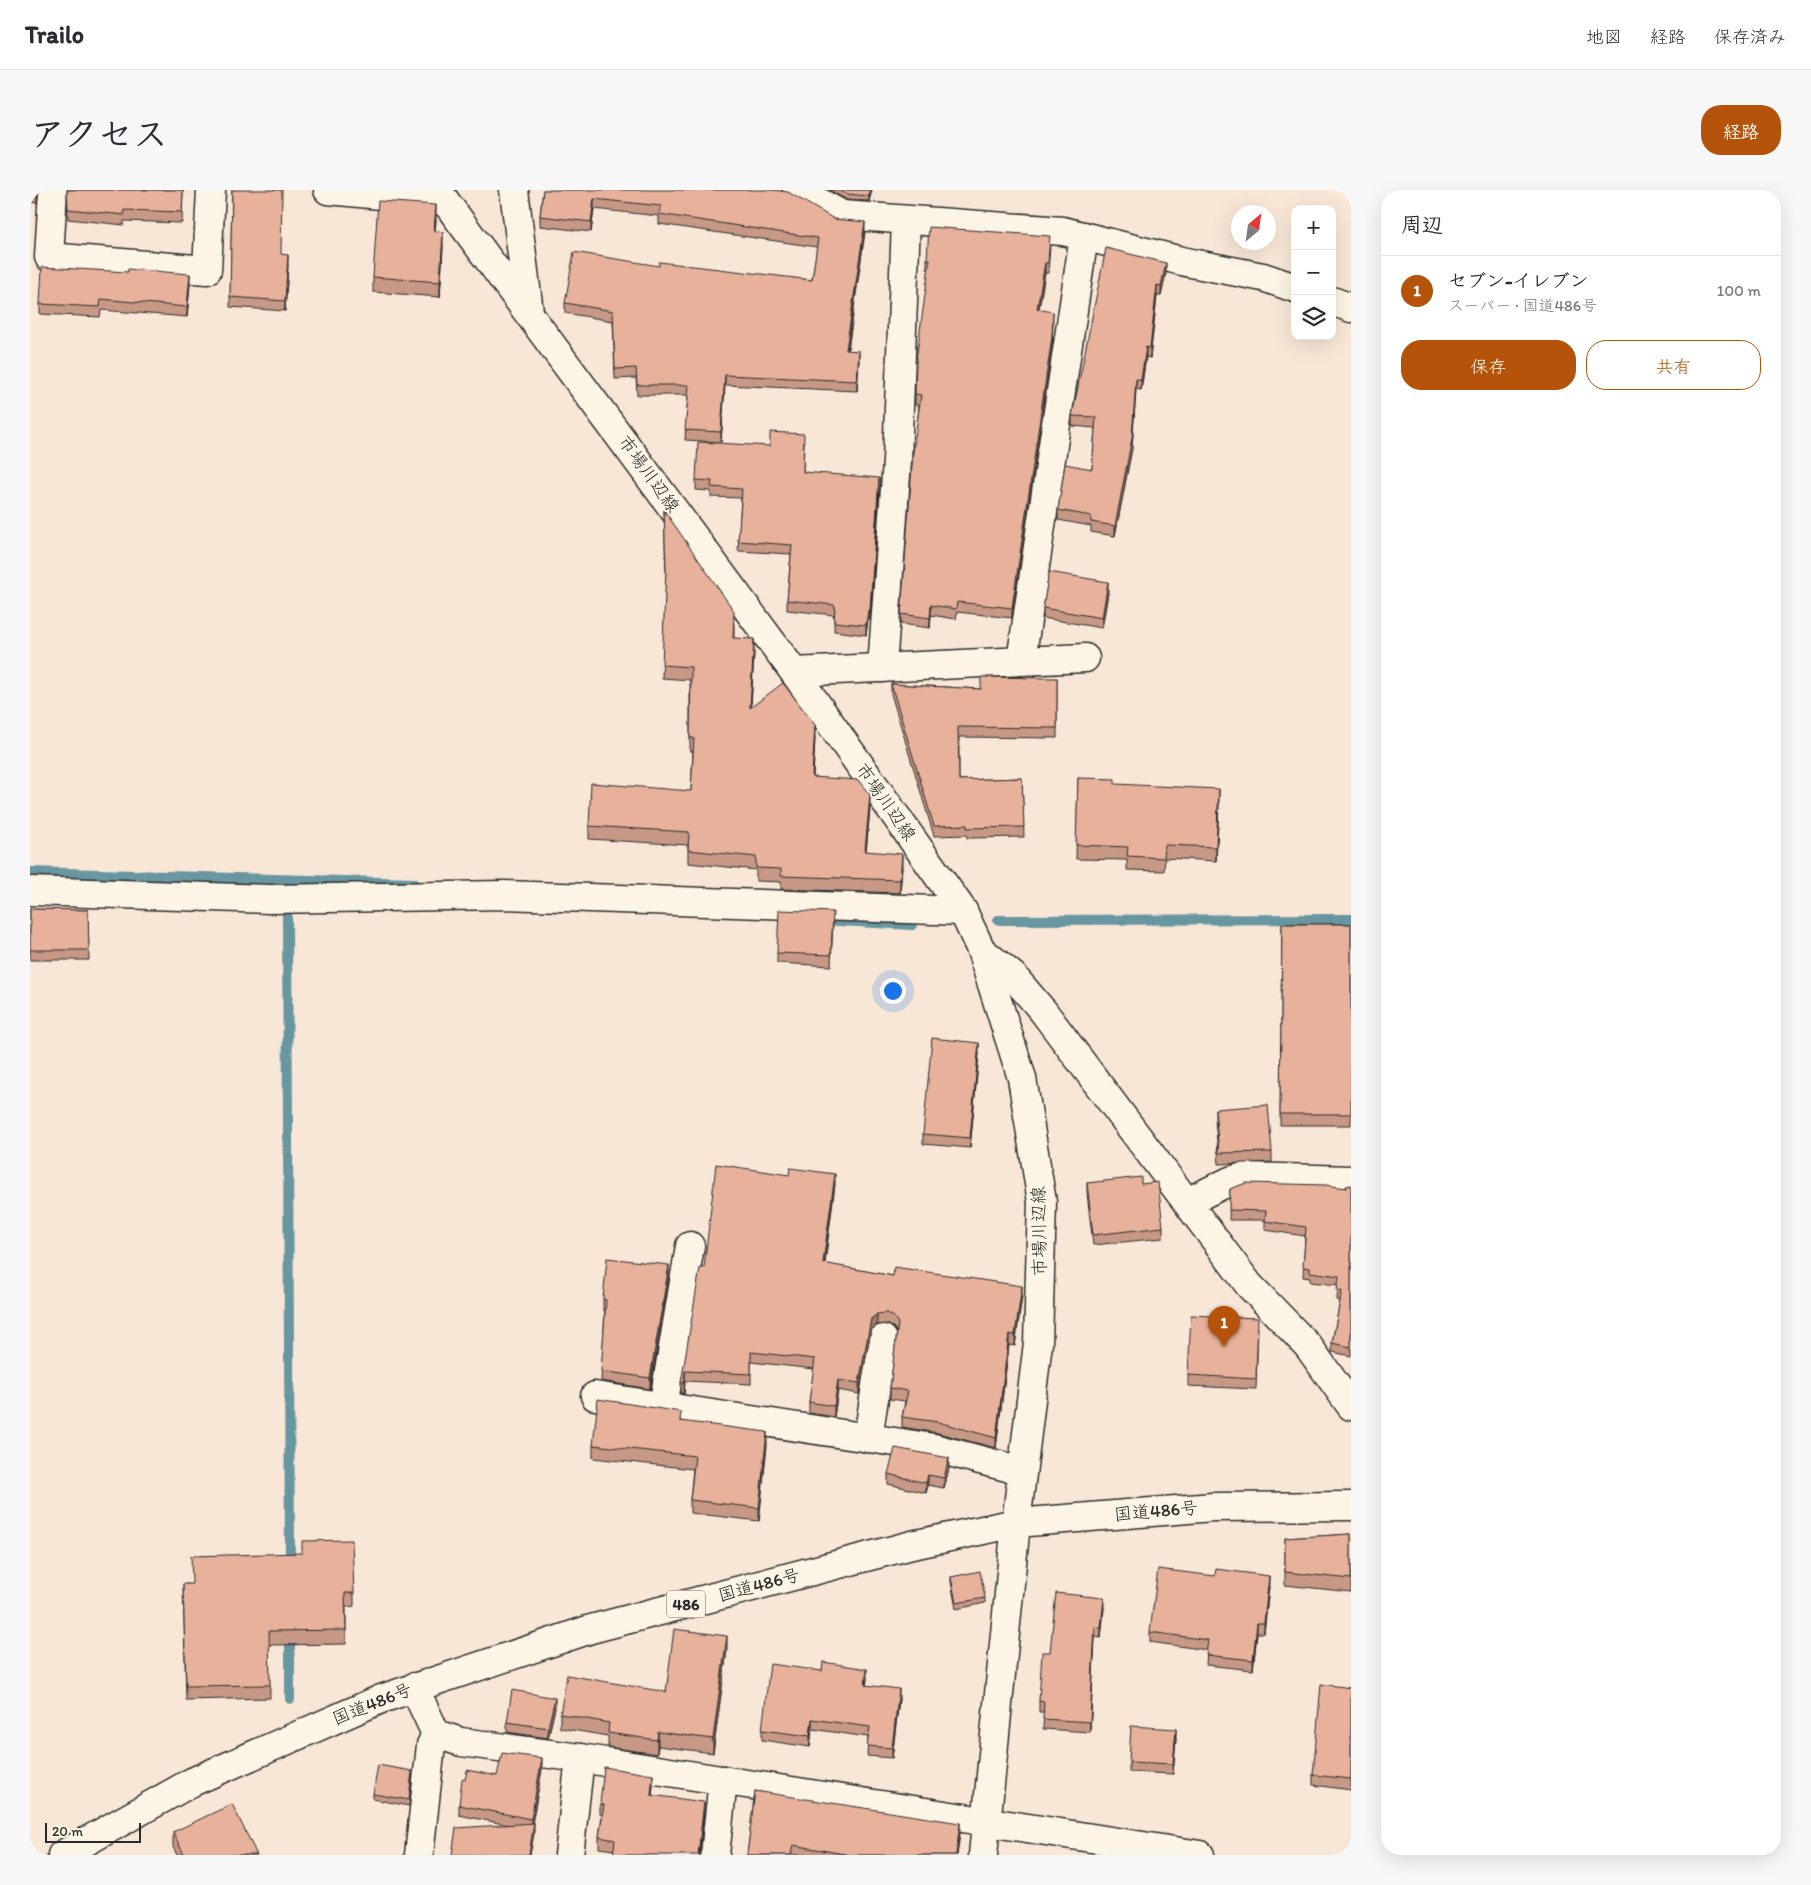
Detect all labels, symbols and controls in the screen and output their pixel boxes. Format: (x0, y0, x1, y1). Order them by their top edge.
text: Trailo (25, 20, 84, 49)
text: 地図 (1586, 26, 1622, 48)
text: 経路 (1650, 26, 1686, 48)
text: 保存済み (1714, 26, 1786, 48)
button: 経路 (1701, 105, 1781, 155)
text: アクセス (30, 113, 168, 155)
north arrow (1231, 205, 1276, 250)
map controls (1291, 205, 1336, 340)
button: + (1291, 205, 1336, 250)
text: 周辺 (1401, 212, 1443, 237)
button: − (1291, 250, 1336, 295)
text: セブン-イレブン (1448, 269, 1589, 292)
text: 1 (1413, 281, 1421, 300)
text: 100 m (1717, 281, 1761, 300)
button: layers (1291, 295, 1336, 340)
text: スーパー · 国道486号 (1448, 296, 1597, 315)
button: 保存 (1401, 340, 1576, 390)
button: 共有 (1586, 340, 1761, 390)
street label: 市場川辺線 (614, 431, 684, 517)
street label: 市場川辺線 (851, 759, 921, 845)
your location (880, 978, 906, 1004)
street label: 市場川辺線 (1027, 1186, 1051, 1276)
pin: 1 (1208, 1306, 1240, 1347)
street label: 国道486号 (1113, 1496, 1199, 1526)
street label: 国道486号 (715, 1563, 803, 1607)
road number: 486 (667, 1590, 705, 1618)
street label: 国道486号 (329, 1678, 415, 1730)
scale bar (45, 1820, 141, 1843)
text: 20 m (52, 1823, 83, 1840)

